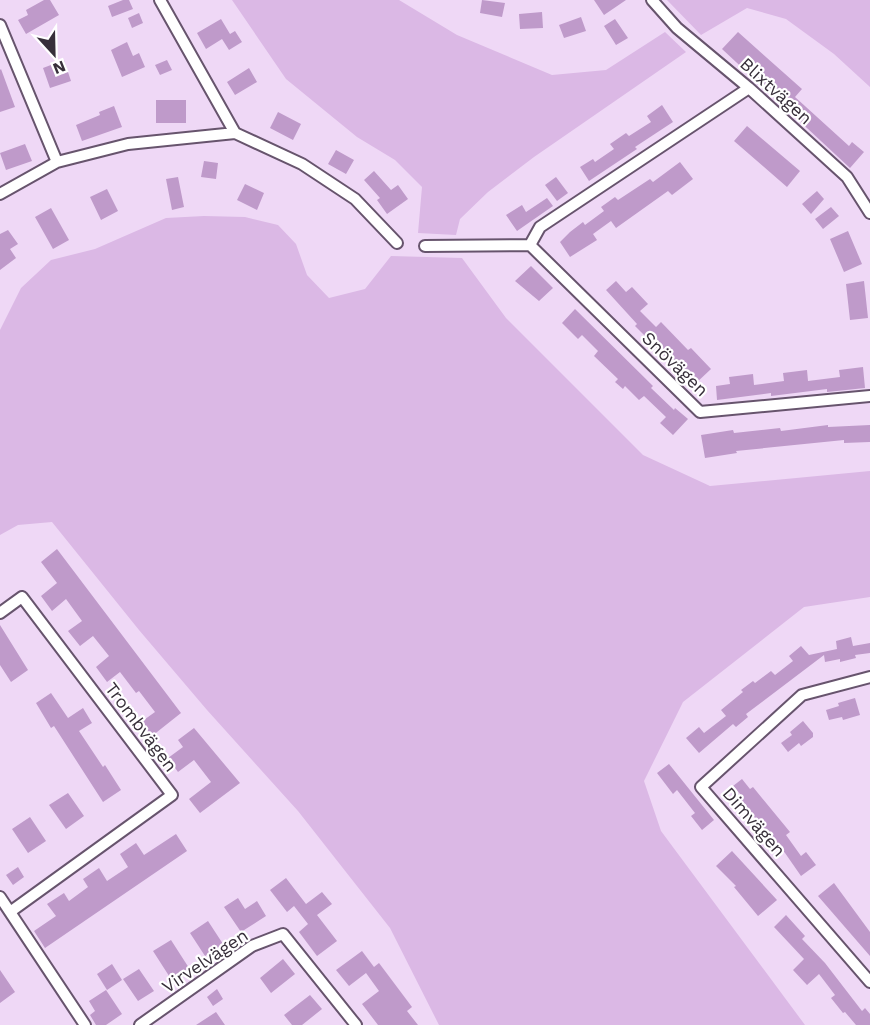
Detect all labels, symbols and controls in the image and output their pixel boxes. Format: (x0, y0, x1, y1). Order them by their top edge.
north arrow (24, 24, 84, 84)
street label: Blixtvägen (736, 53, 817, 128)
text: N (50, 56, 68, 78)
street label: Snövägen (638, 327, 713, 400)
street label: Trombvägen (101, 678, 182, 775)
street label: Dimvägen (719, 783, 790, 861)
street label: Virvelvägen (158, 924, 252, 997)

